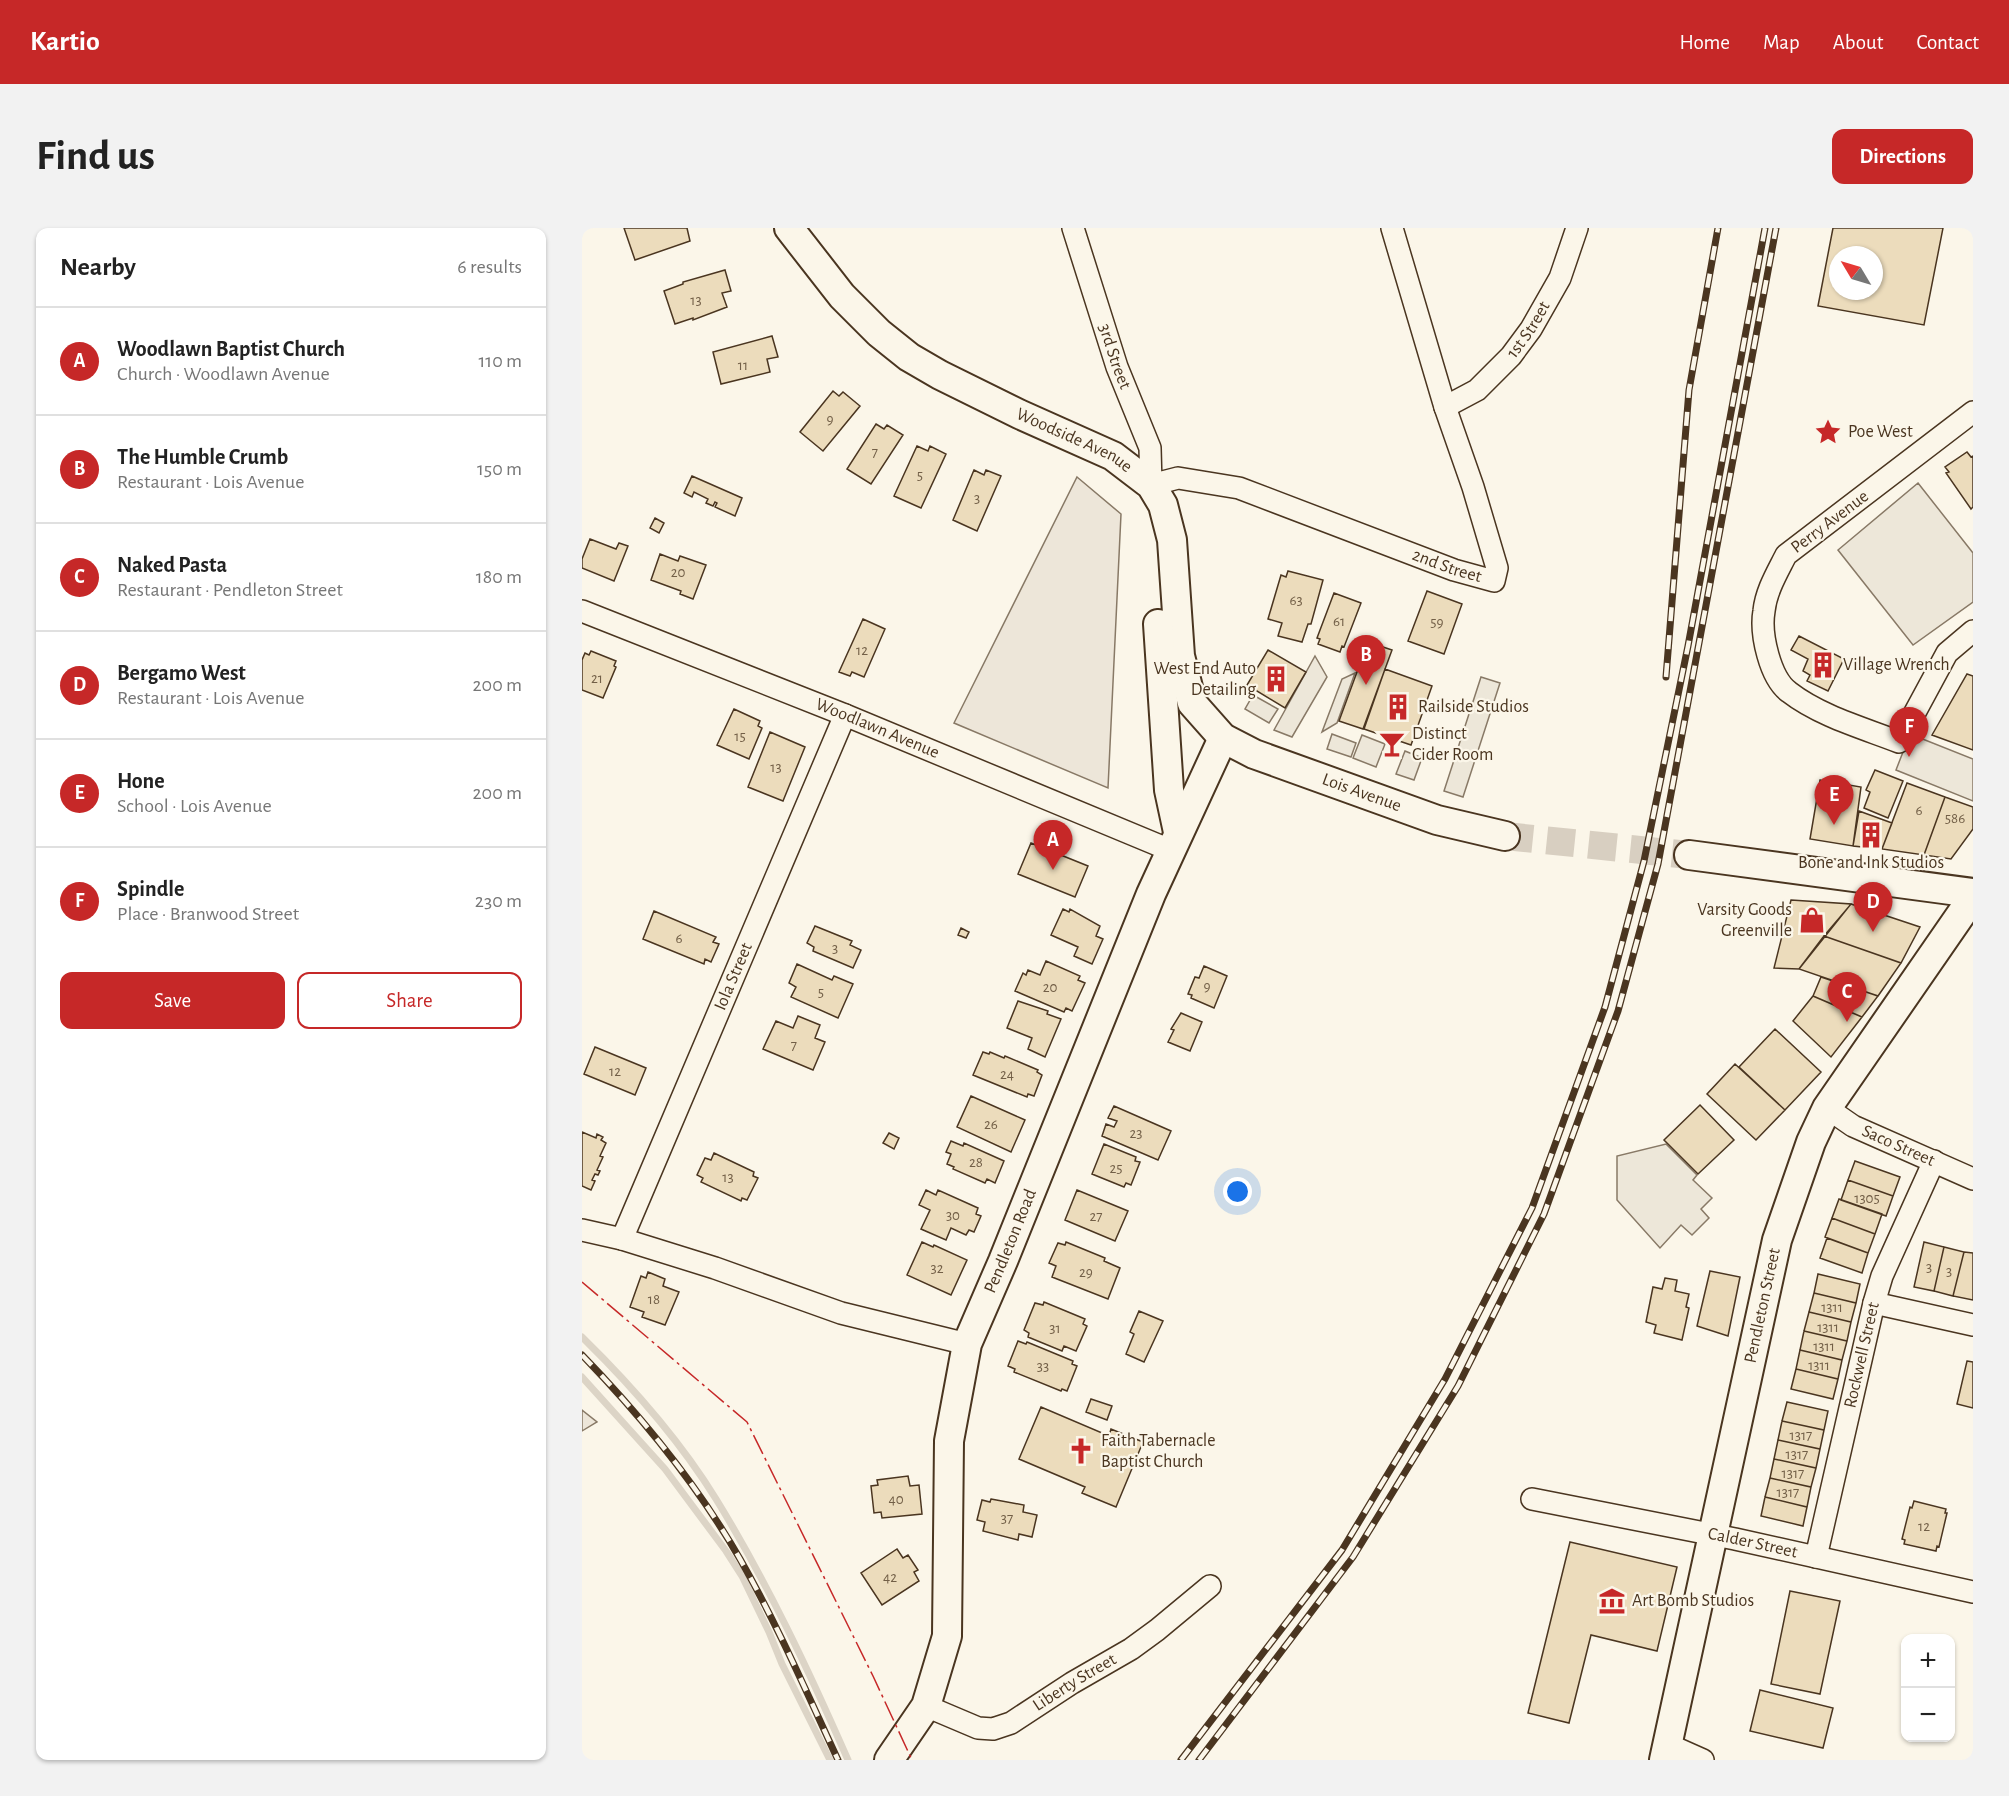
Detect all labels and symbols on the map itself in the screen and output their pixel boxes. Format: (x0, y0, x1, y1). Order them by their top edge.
north arrow (1829, 246, 1883, 300)
house number: 13 (690, 293, 702, 308)
street label: 1st Street (1504, 298, 1554, 362)
street label: 3rd Street (1095, 322, 1134, 392)
house number: 11 (738, 358, 748, 373)
street label: Woodside Avenue (1013, 405, 1135, 476)
house number: 9 (826, 412, 834, 427)
place icon: Poe West (1813, 417, 1843, 447)
place label: Poe West (1848, 423, 1913, 441)
house number: 7 (872, 445, 878, 460)
house number: 5 (917, 468, 923, 483)
street label: Perry Avenue (1788, 487, 1872, 557)
house number: 3 (974, 491, 980, 506)
street label: 2nd Street (1409, 546, 1484, 586)
house number: 20 (671, 565, 685, 580)
house number: 63 (1289, 593, 1303, 608)
house number: 61 (1333, 614, 1345, 629)
house number: 59 (1430, 615, 1444, 630)
pin: B (1346, 636, 1386, 685)
house number: 12 (856, 643, 868, 658)
building icon: Village Wrench (1808, 650, 1838, 680)
place label: Village Wrench (1843, 656, 1950, 674)
place label: West End Auto Detailing (1153, 660, 1256, 699)
building icon: West End Auto Detailing (1261, 664, 1291, 694)
house number: 21 (591, 671, 603, 686)
building icon: Railside Studios (1383, 692, 1413, 722)
street label: Woodlawn Avenue (813, 695, 942, 762)
place label: Railside Studios (1418, 698, 1529, 716)
pin: F (1890, 708, 1928, 757)
place label: Distinct Cider Room (1412, 725, 1493, 764)
house number: 15 (734, 729, 746, 744)
bar icon: Distinct Cider Room (1377, 729, 1407, 759)
house number: 13 (770, 760, 782, 775)
street label: Lois Avenue (1320, 770, 1404, 815)
pin: E (1814, 776, 1854, 825)
house number: 6 (1915, 803, 1923, 818)
house number: 586 (1945, 811, 1965, 826)
pin: A (1034, 820, 1072, 870)
building icon: Bone and Ink Studios (1856, 820, 1886, 850)
place label: Bone and Ink Studios (1798, 854, 1944, 872)
pin: D (1854, 882, 1892, 932)
place label: Varsity Goods Greenville (1697, 901, 1792, 940)
shop icon: Varsity Goods Greenville (1797, 905, 1827, 935)
house number: 6 (675, 931, 683, 946)
street label: Iola Street (711, 940, 756, 1013)
house number: 3 (832, 941, 838, 956)
pin: C (1828, 972, 1866, 1022)
house number: 9 (1203, 979, 1211, 994)
house number: 20 (1043, 980, 1057, 995)
house number: 5 (818, 985, 824, 1000)
house number: 7 (791, 1038, 797, 1053)
house number: 12 (609, 1064, 621, 1079)
house number: 24 (1000, 1067, 1014, 1082)
house number: 26 (984, 1117, 998, 1132)
street label: Saco Street (1859, 1122, 1938, 1170)
house number: 23 (1129, 1126, 1143, 1141)
house number: 28 (969, 1155, 983, 1170)
house number: 25 (1109, 1161, 1123, 1176)
house number: 13 (722, 1170, 734, 1185)
your location (1223, 1177, 1252, 1206)
street label: Pendleton Road (981, 1187, 1040, 1296)
house number: 1305 (1854, 1191, 1880, 1206)
house number: 30 (946, 1208, 960, 1223)
house number: 27 (1089, 1209, 1103, 1224)
street label: Pendleton Street (1742, 1246, 1784, 1365)
house number: 3 (1926, 1260, 1932, 1275)
house number: 32 (930, 1261, 944, 1276)
house number: 3 (1946, 1264, 1952, 1279)
house number: 29 (1079, 1265, 1093, 1280)
house number: 18 (648, 1292, 660, 1307)
house number: 1311 (1821, 1300, 1843, 1315)
street label: Rockwell Street (1841, 1300, 1883, 1410)
house number: 1311 (1817, 1320, 1839, 1335)
house number: 31 (1049, 1321, 1061, 1336)
house number: 1311 (1813, 1339, 1835, 1354)
house number: 1311 (1808, 1358, 1830, 1373)
house number: 33 (1037, 1359, 1049, 1374)
house number: 1317 (1790, 1428, 1812, 1443)
place label: Faith Tabernacle Baptist Church (1101, 1432, 1216, 1471)
church icon: Faith Tabernacle Baptist Church (1066, 1436, 1096, 1466)
house number: 1317 (1786, 1447, 1808, 1462)
house number: 1317 (1782, 1466, 1804, 1481)
house number: 1317 (1777, 1485, 1799, 1500)
house number: 40 (888, 1492, 904, 1507)
house number: 37 (1001, 1511, 1013, 1526)
house number: 12 (1918, 1519, 1930, 1534)
street label: Calder Street (1706, 1525, 1799, 1562)
house number: 42 (883, 1570, 897, 1585)
museum icon: Art Bomb Studios (1597, 1586, 1627, 1616)
place label: Art Bomb Studios (1632, 1592, 1754, 1610)
street label: Liberty Street (1030, 1650, 1120, 1715)

